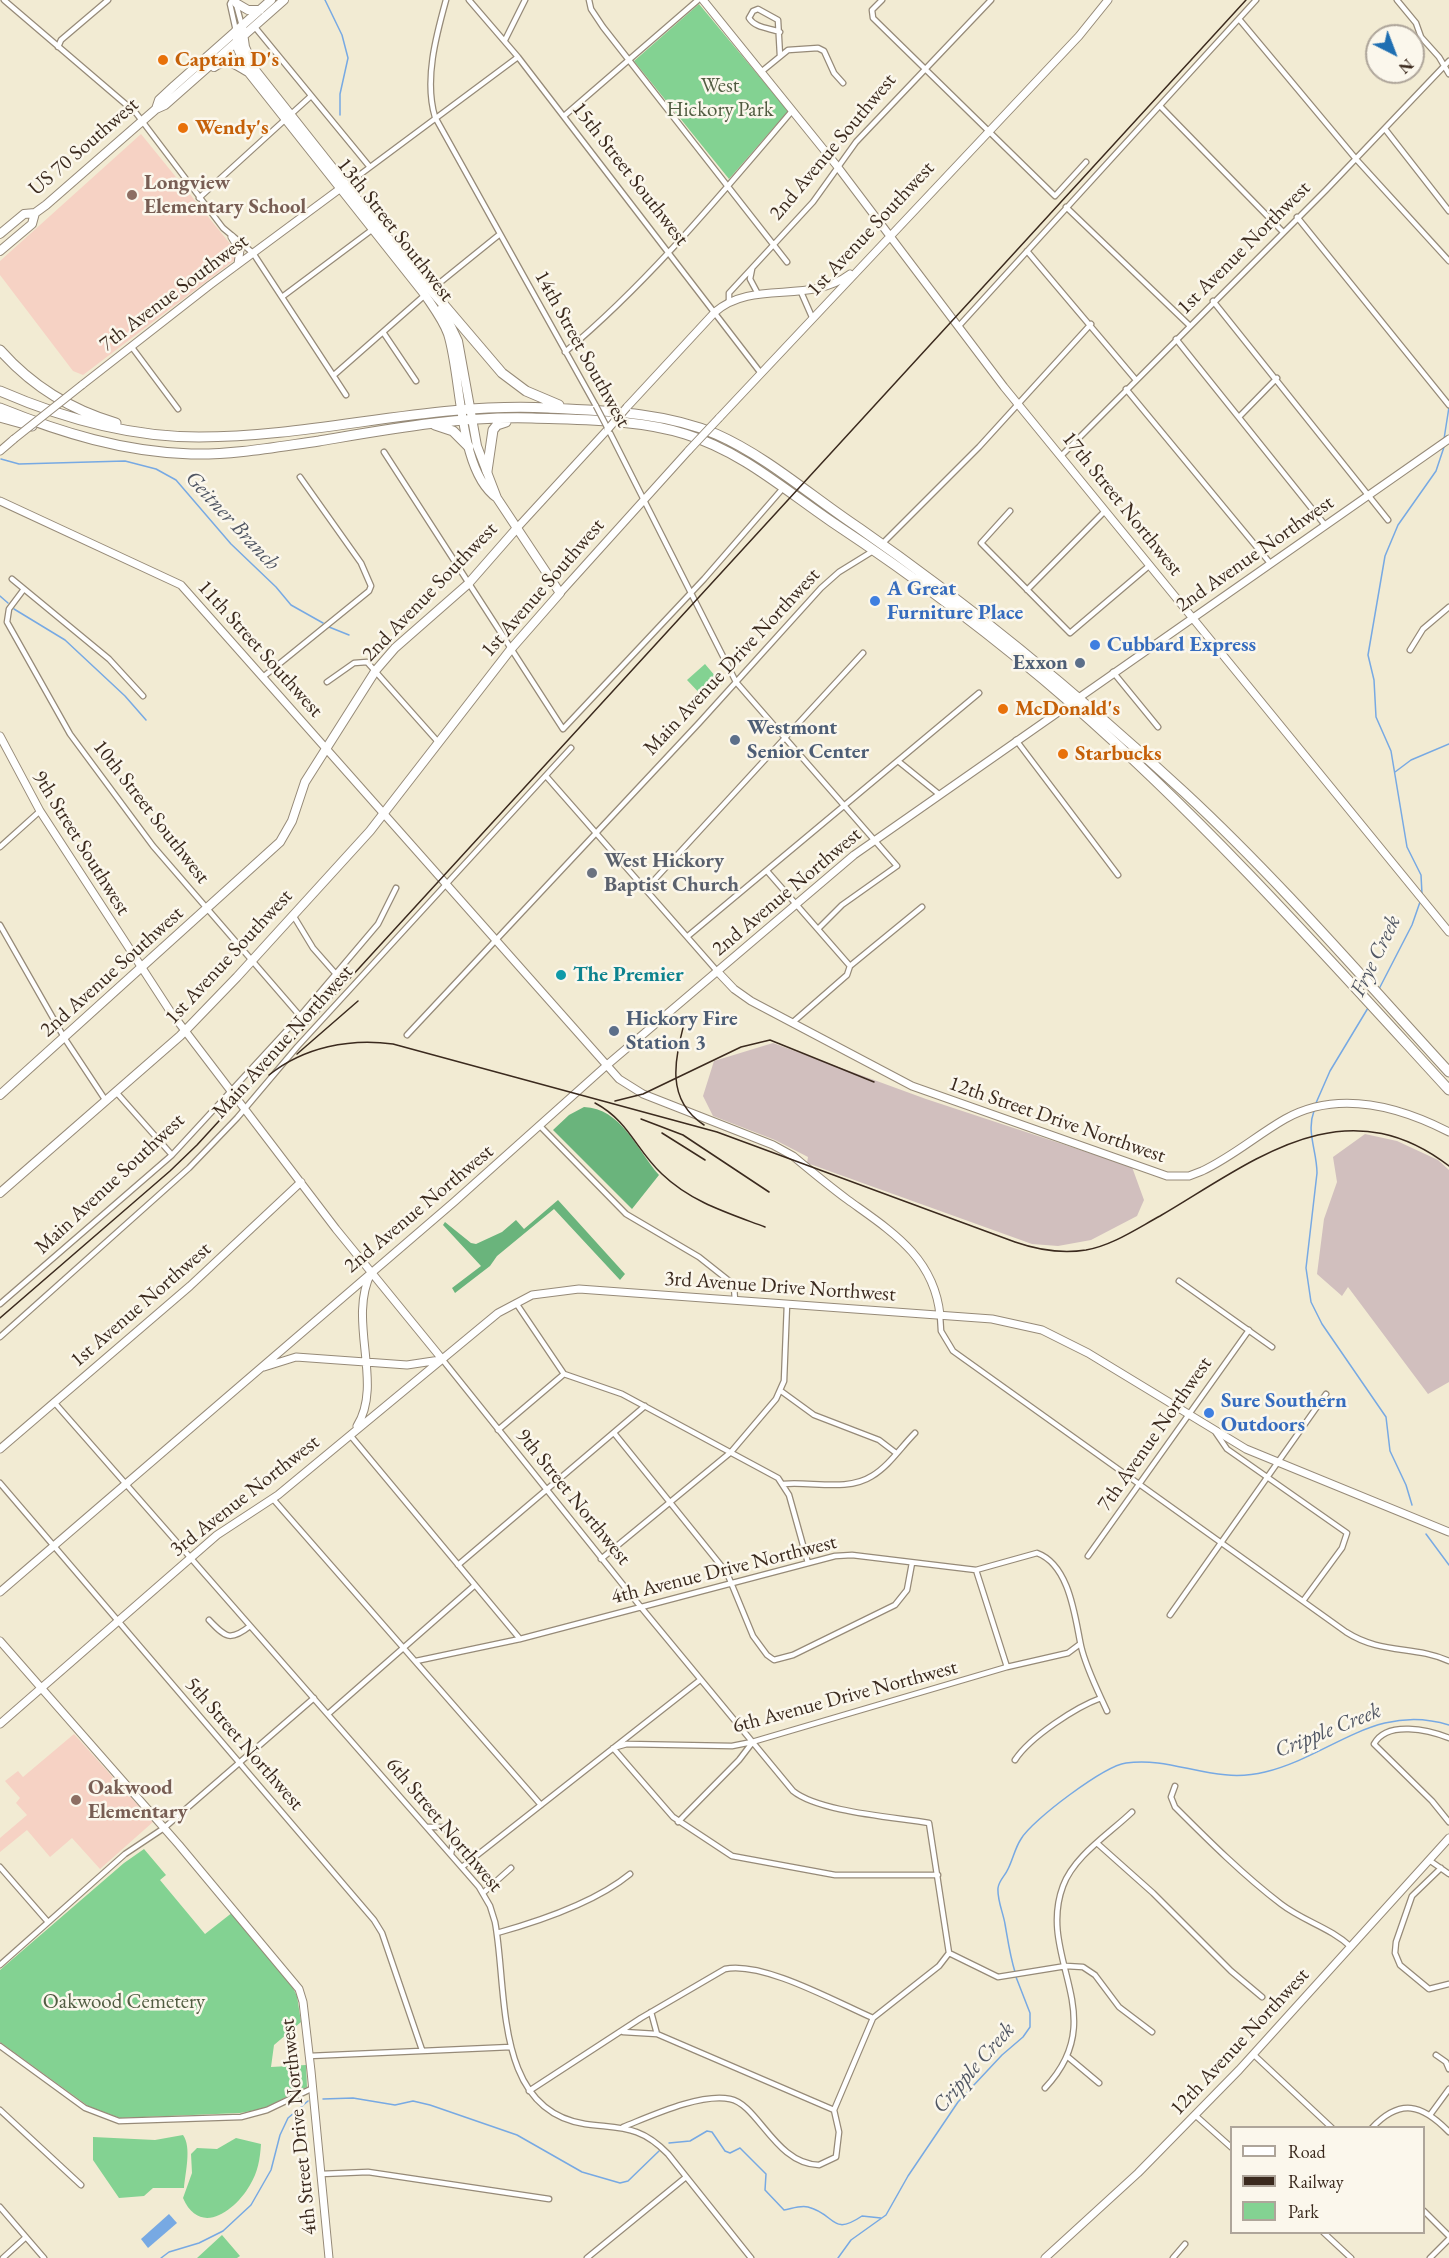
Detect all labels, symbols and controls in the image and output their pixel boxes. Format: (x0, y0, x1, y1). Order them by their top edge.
north arrow (1365, 24, 1425, 84)
place label: Captain D's (175, 47, 279, 73)
marker: Captain D's (156, 53, 170, 67)
text: N (1394, 54, 1418, 78)
street label: 2nd Avenue Southwest (764, 68, 902, 226)
park label: West Hickory Park (666, 73, 774, 123)
street label: US 70 Southwest (24, 92, 144, 202)
street label: 15th Street Southwest (566, 97, 694, 251)
place label: Wendy's (195, 115, 269, 141)
marker: Wendy's (176, 121, 190, 135)
street label: 13th Street Southwest (331, 153, 459, 307)
street label: 1st Avenue Southwest (802, 156, 940, 302)
place label: Longview Elementary School (144, 170, 306, 220)
street label: 1st Avenue Northwest (1172, 176, 1316, 320)
marker: Longview Elementary School (125, 188, 139, 202)
street label: 7th Avenue Southwest (95, 229, 253, 357)
street label: 14th Street Southwest (528, 266, 636, 432)
street label: 17th Street Northwest (1056, 427, 1188, 581)
water label: Geitner Branch (179, 466, 285, 576)
street label: 2nd Avenue Northwest (1171, 490, 1339, 618)
street label: 1st Avenue Southwest (476, 513, 610, 663)
street label: 2nd Avenue Southwest (357, 517, 503, 667)
street label: Main Avenue Drive Northwest (638, 563, 826, 761)
street label: 11th Street Southwest (192, 575, 328, 723)
place label: A Great Furniture Place (887, 576, 1023, 626)
marker: A Great Furniture Place (868, 594, 882, 608)
place label: Cubbard Express (1107, 632, 1256, 658)
marker: Cubbard Express (1088, 638, 1102, 652)
place label: Exxon (1013, 650, 1068, 676)
marker: Exxon (1073, 656, 1087, 670)
place label: McDonald's (1015, 696, 1120, 722)
marker: McDonald's (996, 702, 1010, 716)
place label: Westmont Senior Center (747, 715, 869, 765)
marker: Westmont Senior Center (728, 733, 742, 747)
street label: 10th Street Southwest (87, 735, 215, 889)
place label: Starbucks (1075, 741, 1162, 767)
marker: Starbucks (1056, 747, 1070, 761)
street label: 9th Street Southwest (26, 766, 136, 920)
street label: 2nd Avenue Northwest (707, 822, 867, 962)
place label: West Hickory Baptist Church (604, 848, 739, 898)
marker: West Hickory Baptist Church (585, 866, 599, 880)
street label: 1st Avenue Southwest (160, 884, 298, 1030)
street label: 2nd Avenue Southwest (35, 901, 189, 1043)
water label: Frye Creek (1345, 911, 1407, 1001)
street label: Main Avenue Northwest (207, 960, 359, 1124)
place label: The Premier (573, 962, 684, 988)
marker: The Premier (554, 968, 568, 982)
place label: Hickory Fire Station 3 (626, 1006, 738, 1056)
marker: Hickory Fire Station 3 (607, 1024, 621, 1038)
street label: 12th Street Drive Northwest (945, 1071, 1169, 1169)
street label: Main Avenue Southwest (30, 1108, 190, 1260)
street label: 2nd Avenue Northwest (339, 1139, 499, 1279)
street label: 1st Avenue Northwest (65, 1237, 217, 1373)
street label: 3rd Avenue Drive Northwest (664, 1266, 896, 1308)
street label: 7th Avenue Northwest (1092, 1352, 1218, 1516)
place label: Sure Southern Outdoors (1221, 1388, 1347, 1438)
marker: Sure Southern Outdoors (1202, 1406, 1216, 1420)
street label: 9th Street Northwest (510, 1424, 636, 1570)
street label: 3rd Avenue Northwest (165, 1430, 325, 1562)
street label: 4th Avenue Drive Northwest (609, 1530, 839, 1610)
street label: 6th Avenue Drive Northwest (730, 1655, 960, 1739)
street label: 5th Street Northwest (179, 1672, 309, 1816)
water label: Cripple Creek (1271, 1698, 1385, 1764)
street label: 6th Street Northwest (380, 1752, 508, 1898)
place label: Oakwood Elementary (88, 1775, 188, 1825)
marker: Oakwood Elementary (69, 1793, 83, 1807)
street label: 12th Avenue Northwest (1165, 1963, 1315, 2121)
park label: Oakwood Cemetery (43, 1989, 205, 2015)
water label: Cripple Creek (927, 2017, 1021, 2119)
street label: 4th Street Drive Northwest (275, 2018, 323, 2236)
legend (1230, 2126, 1425, 2234)
text: Road (1288, 2140, 1326, 2163)
text: Railway (1288, 2170, 1344, 2193)
text: Park (1288, 2200, 1319, 2223)

